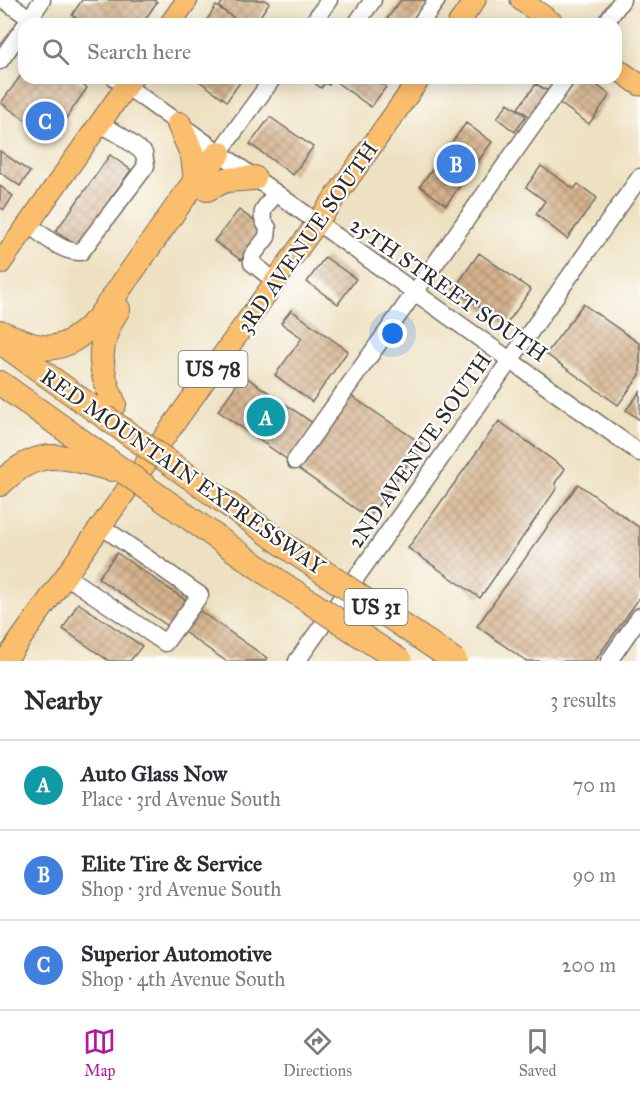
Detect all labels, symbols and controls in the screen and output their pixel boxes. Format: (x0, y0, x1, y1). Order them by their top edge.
search box (18, 18, 622, 84)
icon: search (39, 35, 72, 68)
text: Search here (87, 38, 191, 65)
pin: C (26, 98, 64, 144)
street label: 3RD AVENUE SOUTH (231, 136, 384, 338)
pin: B (436, 142, 476, 186)
street label: 25TH STREET SOUTH (345, 211, 553, 368)
your location (378, 319, 407, 348)
street label: 2ND AVENUE SOUTH (342, 347, 497, 553)
road number: US 78 (178, 351, 248, 387)
street label: RED MOUNTAIN EXPRESSWAY (36, 362, 330, 580)
pin: A (246, 394, 286, 440)
road number: US 31 (344, 589, 407, 625)
text: Nearby (24, 684, 102, 716)
text: 3 results (550, 688, 616, 712)
text: Auto Glass Now (81, 760, 227, 787)
text: A (37, 773, 50, 797)
text: 70 m (573, 773, 616, 797)
text: Place · 3rd Avenue South (81, 787, 281, 811)
text: Elite Tire & Service (81, 850, 262, 877)
text: B (37, 863, 50, 887)
text: 90 m (573, 863, 616, 887)
text: Shop · 3rd Avenue South (81, 877, 281, 901)
text: Superior Automotive (81, 940, 272, 967)
text: C (37, 953, 50, 977)
text: 200 m (562, 953, 616, 977)
text: Shop · 4th Avenue South (81, 967, 285, 991)
tab: Map (83, 1025, 116, 1080)
tab: Directions (283, 1025, 352, 1080)
tab: Saved (519, 1025, 557, 1080)

